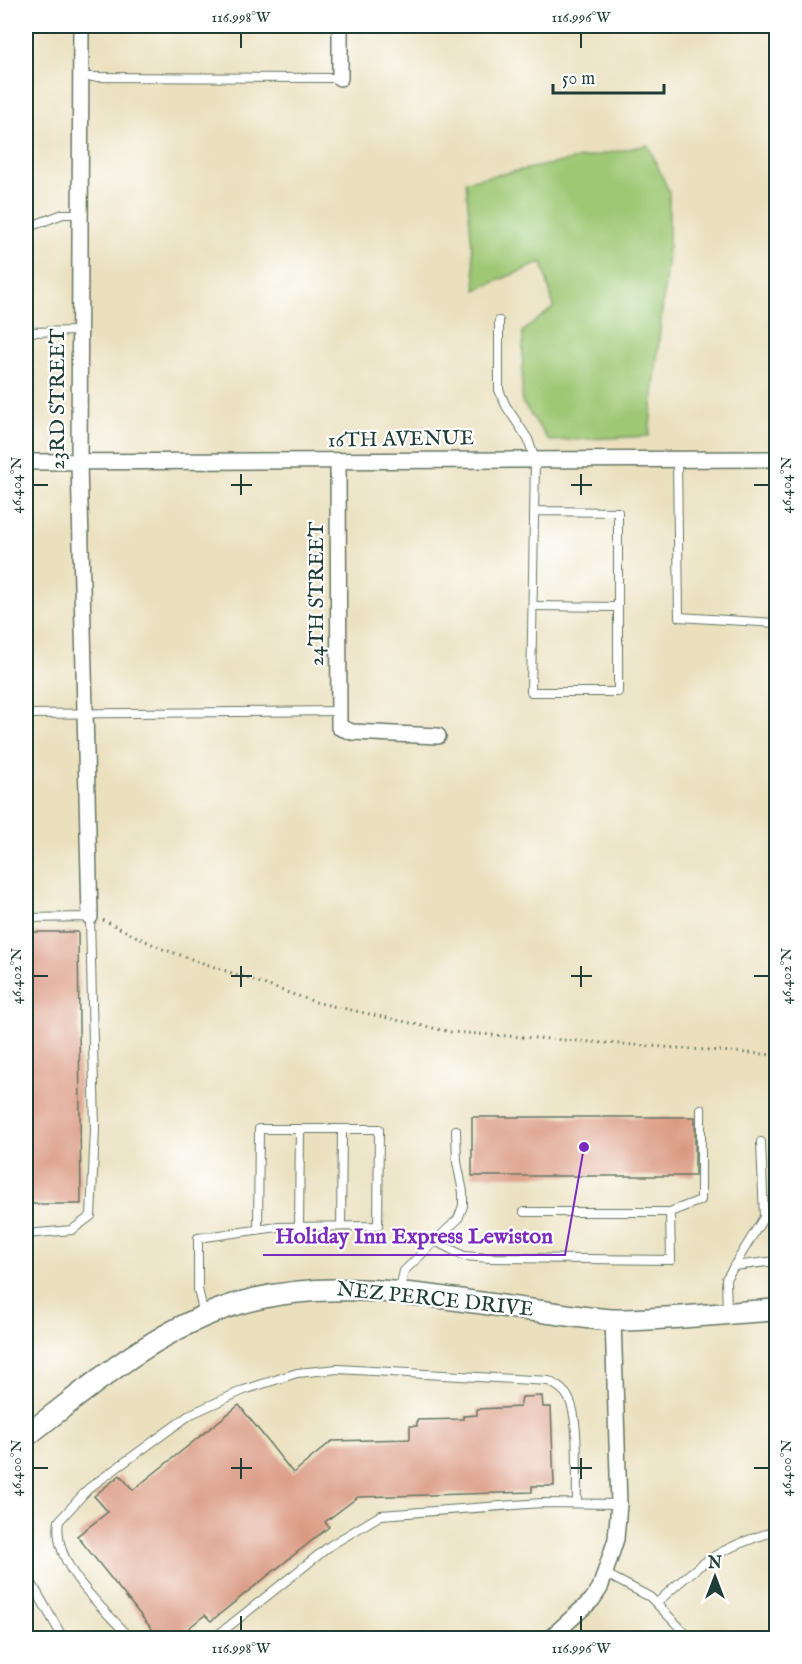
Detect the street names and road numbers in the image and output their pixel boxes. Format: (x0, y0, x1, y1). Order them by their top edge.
street label: 23RD STREET (45, 328, 72, 470)
street label: 16TH AVENUE (327, 425, 475, 455)
street label: 24TH STREET (304, 521, 331, 666)
street label: NEZ PERCE DRIVE (335, 1276, 535, 1324)

